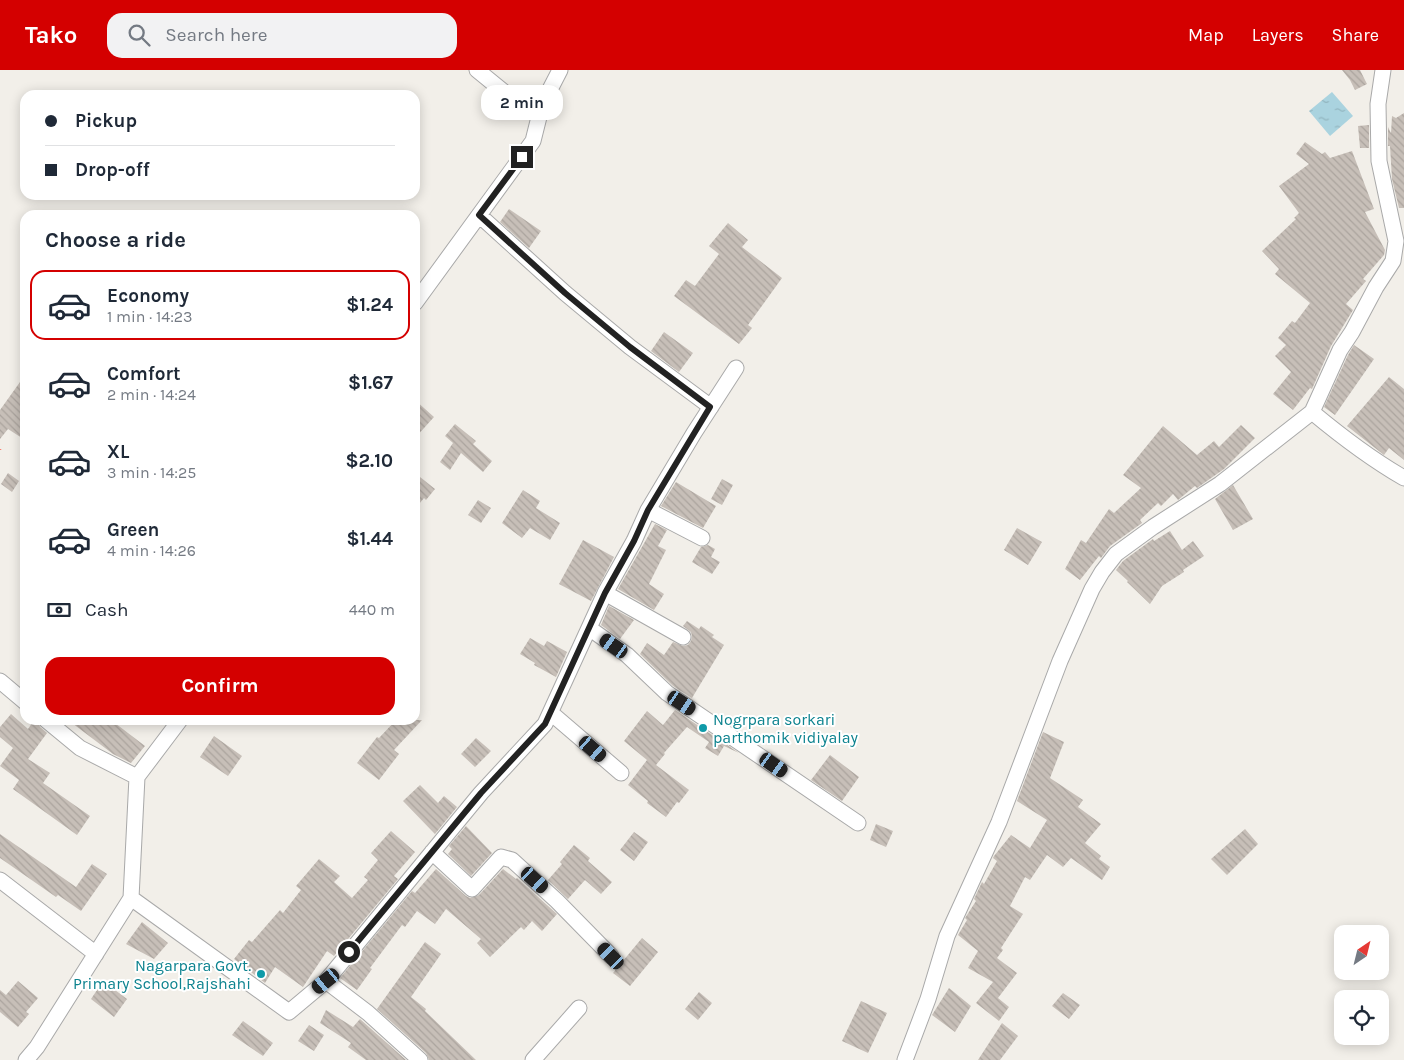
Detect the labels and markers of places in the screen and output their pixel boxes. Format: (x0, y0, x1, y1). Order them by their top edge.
place label: Nogrpara sorkari parthomik vidiyalay (713, 710, 859, 747)
marker: Nogrpara sorkari parthomik vidiyalay (697, 722, 709, 734)
place label: Nagarpara Govt. Primary School,Rajshahi (73, 956, 251, 993)
marker: Nagarpara Govt. Primary School,Rajshahi (255, 968, 267, 980)

